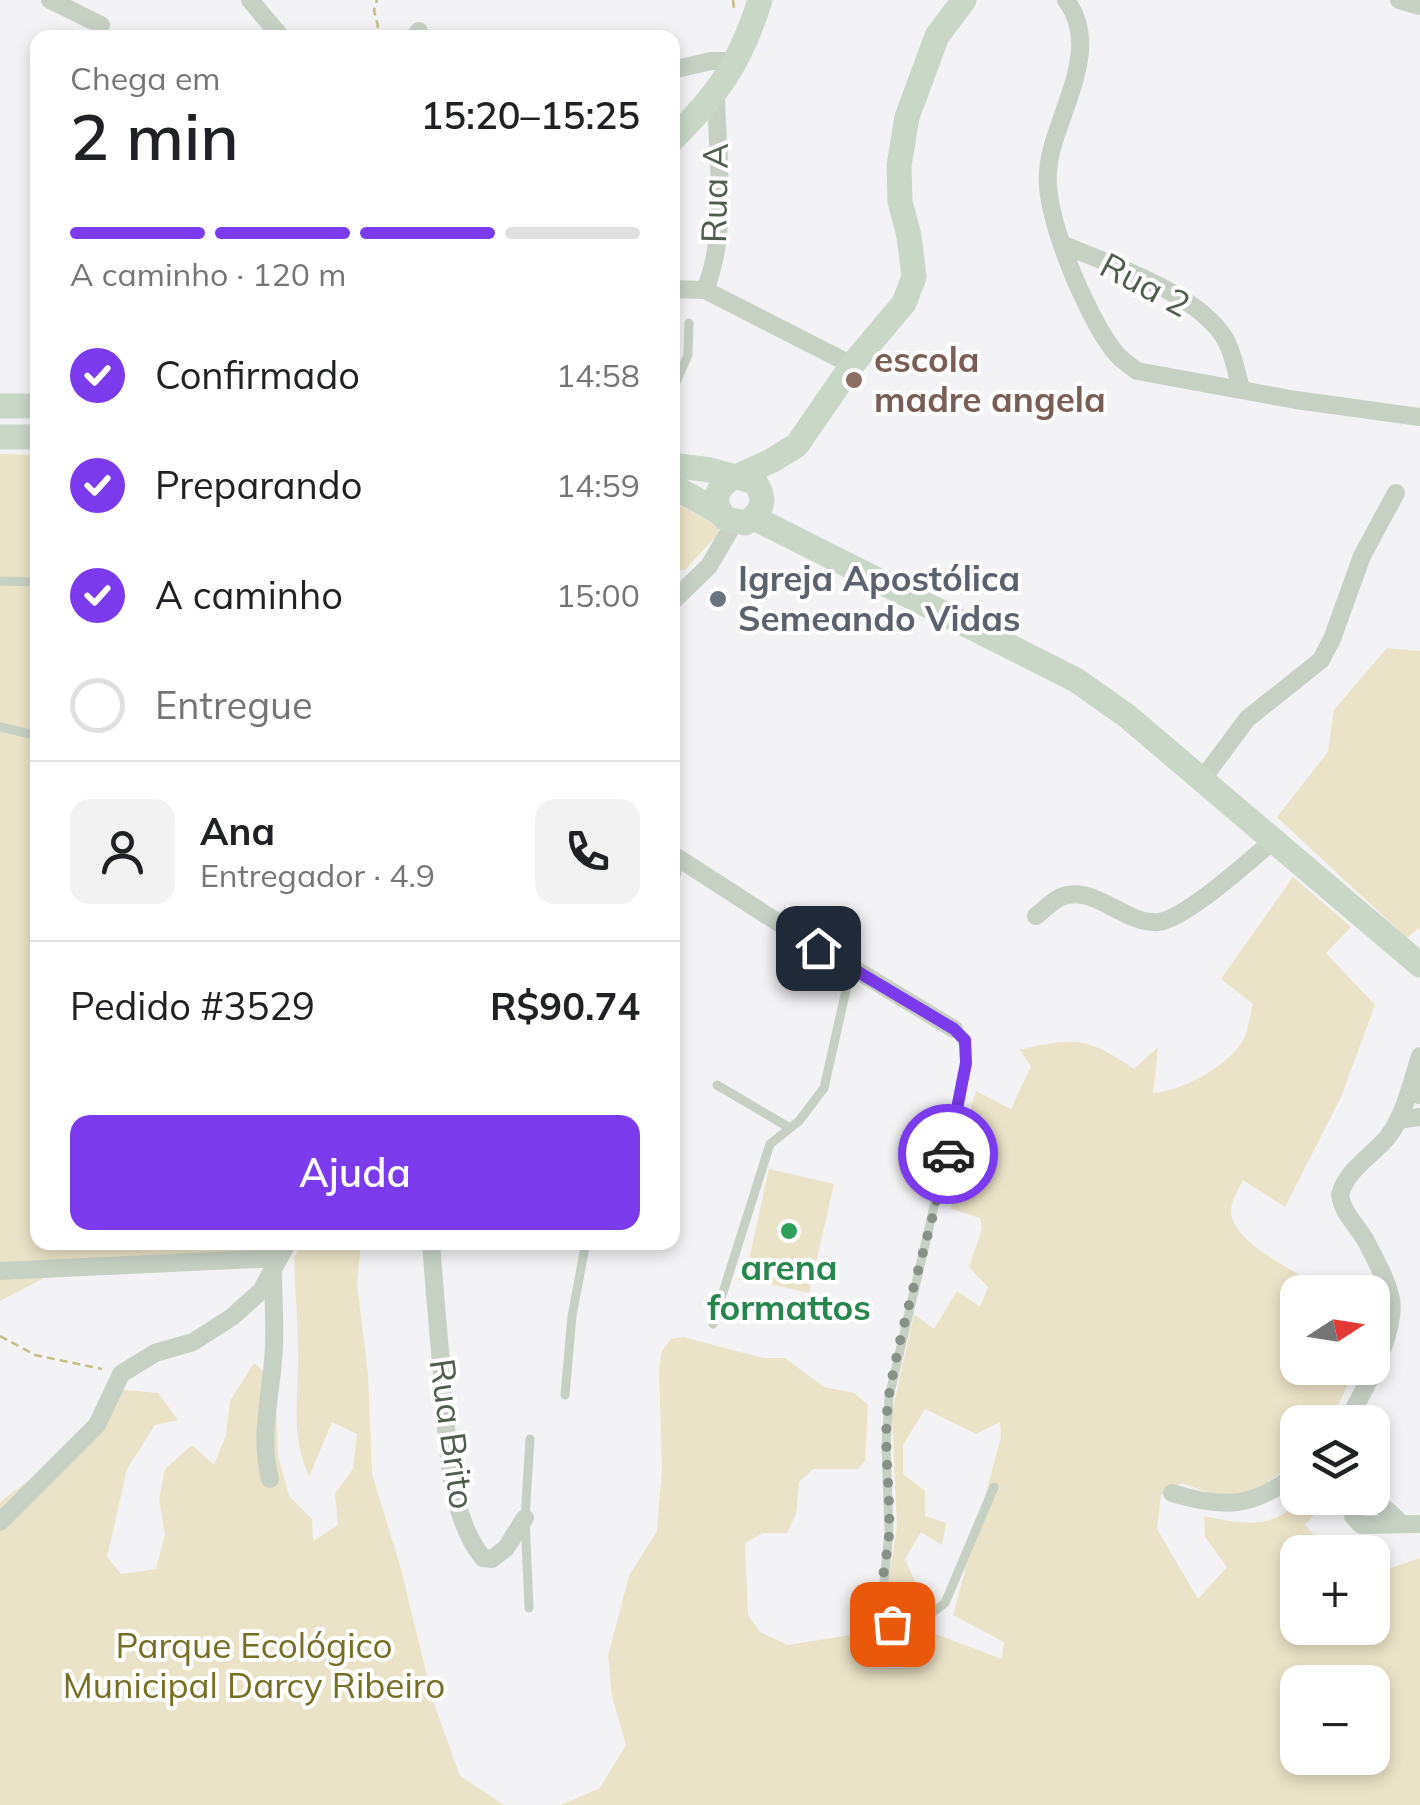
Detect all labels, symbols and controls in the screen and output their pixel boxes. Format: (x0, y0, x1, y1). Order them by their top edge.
text: Chega em (70, 58, 220, 98)
text: 15:20–15:25 (420, 91, 640, 139)
text: 2 min (70, 95, 239, 176)
street label: Rua A (691, 142, 737, 243)
street label: Rua 2 (1093, 242, 1198, 326)
text: A caminho · 120 m (70, 254, 346, 294)
place label: escola madre angela (874, 337, 1106, 421)
icon: check (70, 348, 125, 403)
text: Confirmado (155, 351, 360, 399)
text: 14:58 (556, 355, 640, 395)
marker: escola madre angela (843, 369, 865, 391)
icon: check (70, 458, 125, 513)
text: Preparando (155, 461, 362, 509)
text: 14:59 (556, 465, 640, 505)
place label: Igreja Apostólica Semeando Vidas (738, 556, 1021, 640)
icon: check (70, 568, 125, 623)
text: A caminho (155, 571, 343, 619)
text: 15:00 (556, 575, 640, 615)
marker: Igreja Apostólica Semeando Vidas (707, 588, 729, 610)
text: Entregue (155, 681, 313, 729)
button: person (70, 799, 175, 904)
button: phone (535, 799, 640, 904)
text: Ana (200, 807, 275, 855)
text: Entregador · 4.9 (200, 855, 435, 895)
pin (776, 906, 861, 991)
icon: home (791, 921, 846, 976)
text: Pedido #3529 (70, 982, 315, 1030)
text: R$90.74 (490, 982, 640, 1030)
courier (898, 1104, 998, 1204)
button: Ajuda (70, 1115, 640, 1230)
icon: car (921, 1127, 976, 1182)
marker: arena formattos (778, 1220, 800, 1242)
place label: arena formattos (707, 1245, 871, 1329)
north arrow (1280, 1275, 1390, 1385)
map controls (1280, 1275, 1390, 1775)
street label: Rua Brito (421, 1356, 485, 1512)
button: layers (1280, 1405, 1390, 1515)
button: + (1280, 1535, 1390, 1645)
pin (850, 1582, 935, 1667)
icon: bag (865, 1597, 920, 1652)
park label: Parque Ecológico Municipal Darcy Ribeiro (63, 1623, 445, 1707)
button: − (1280, 1665, 1390, 1775)

